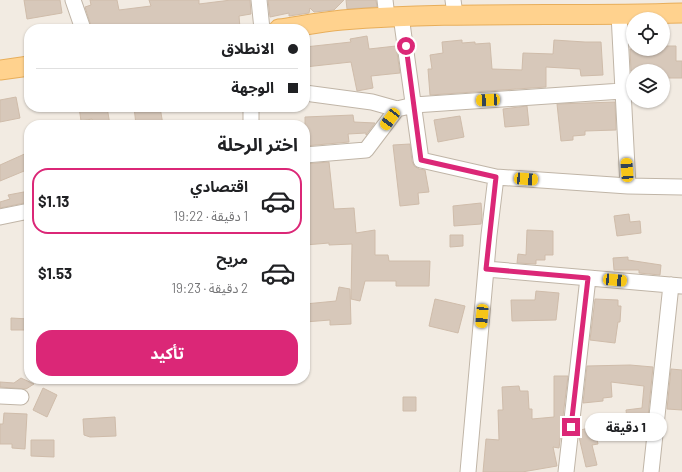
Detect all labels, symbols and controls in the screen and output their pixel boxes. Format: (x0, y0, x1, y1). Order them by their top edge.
map controls (626, 12, 670, 108)
button: locate (626, 12, 670, 56)
route start (397, 37, 415, 55)
text: الانطلاق (222, 39, 274, 57)
button: layers (626, 64, 670, 108)
text: الوجهة (231, 78, 274, 96)
car (476, 93, 500, 107)
car (378, 106, 402, 132)
text: اختر الرحلة (218, 133, 298, 155)
car (620, 158, 634, 182)
car (514, 172, 538, 186)
text: اقتصادي (190, 177, 248, 195)
icon: car (260, 183, 296, 219)
text: $1.13 (38, 192, 69, 210)
text: 1 دقيقة · 19:22 (174, 208, 248, 224)
text: مريح (216, 249, 248, 267)
icon: car (260, 255, 296, 291)
text: $1.53 (38, 264, 72, 282)
car (603, 273, 627, 287)
text: 2 دقيقة · 19:23 (172, 280, 248, 296)
car (475, 304, 489, 328)
button: تأكيد (36, 330, 298, 376)
callout: 1 دقيقة (585, 413, 667, 441)
route end (562, 418, 580, 436)
text: 1 دقيقة (606, 419, 646, 435)

